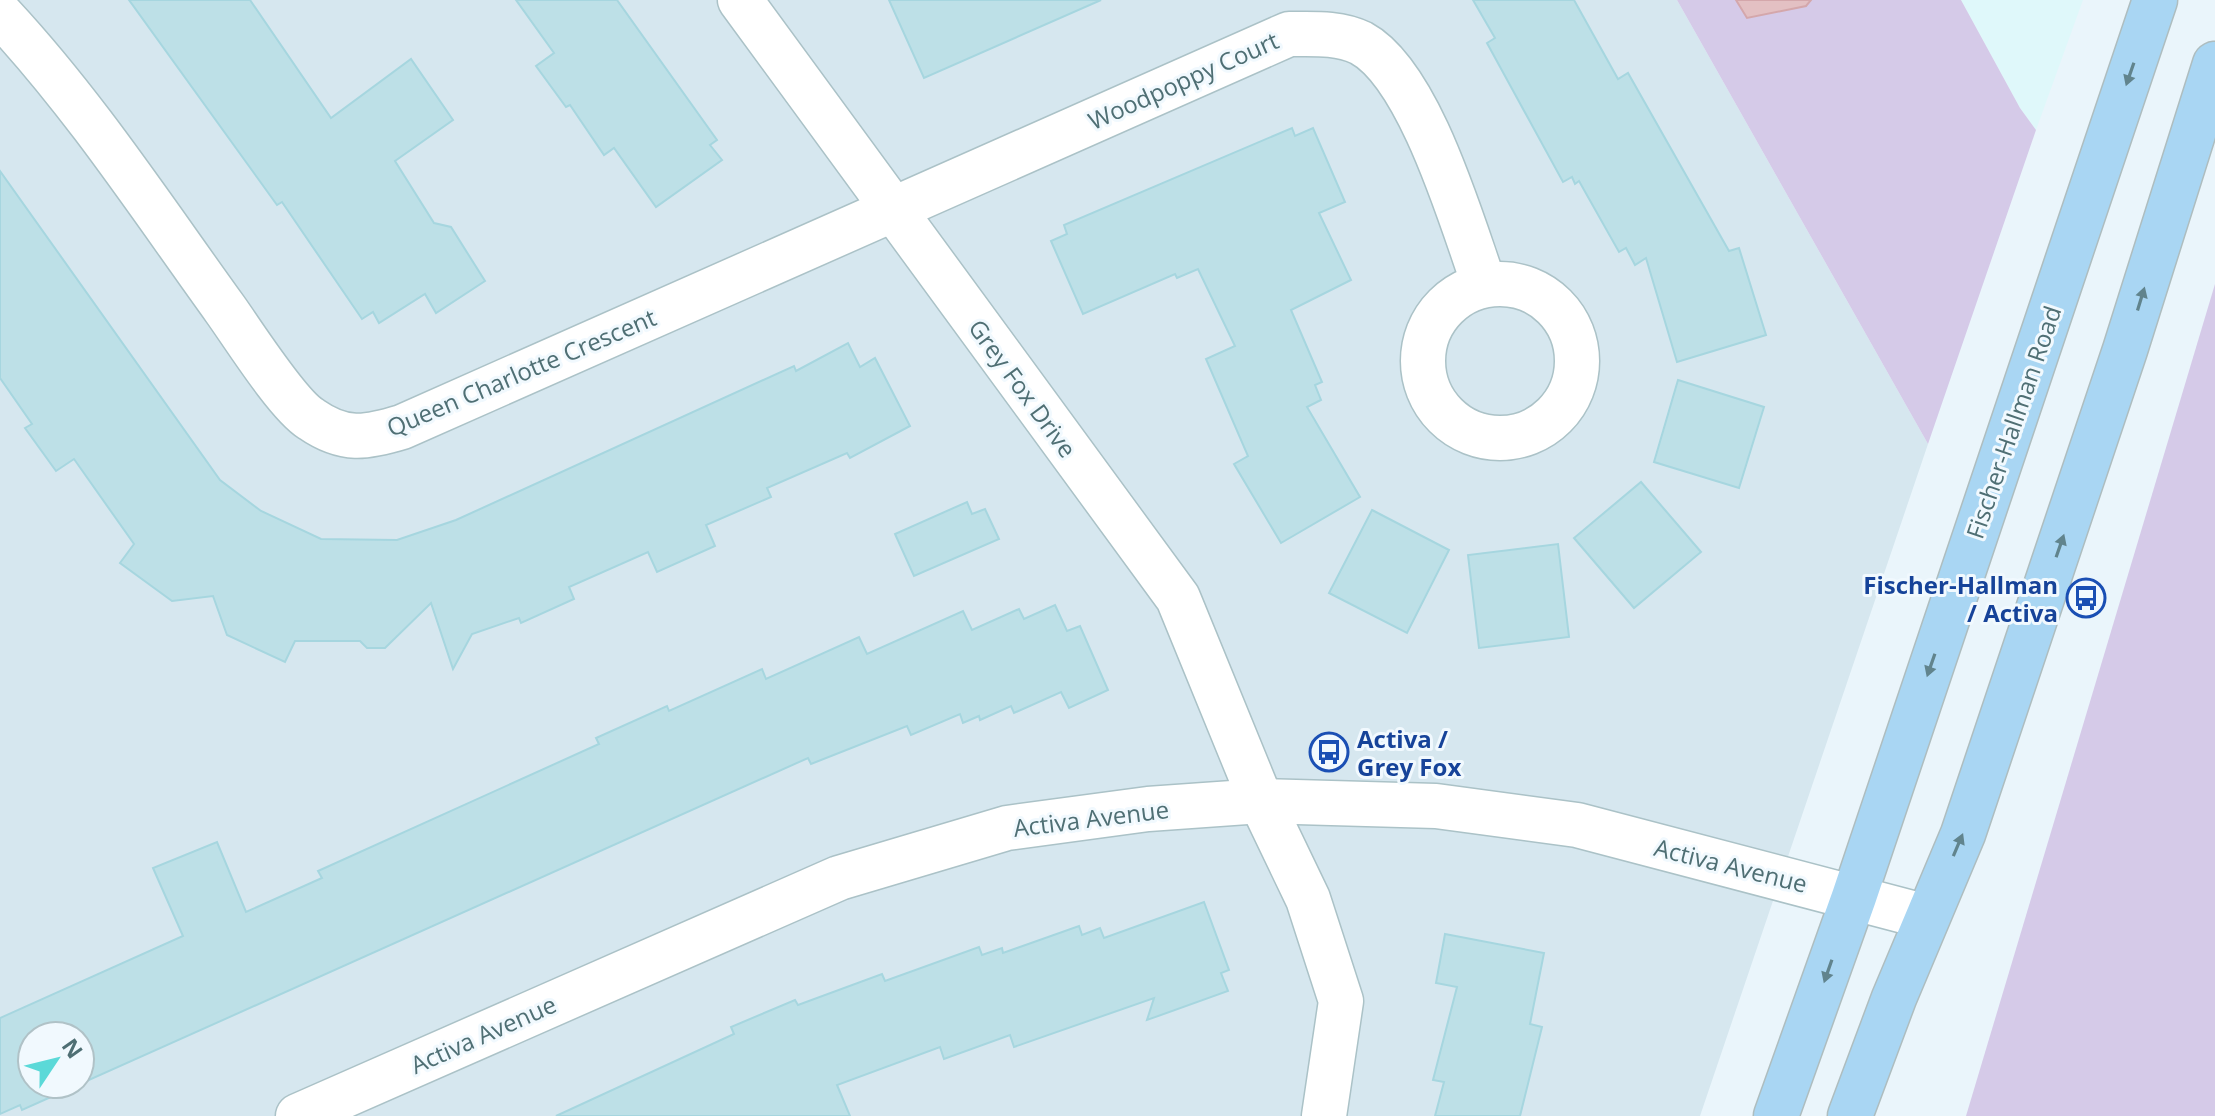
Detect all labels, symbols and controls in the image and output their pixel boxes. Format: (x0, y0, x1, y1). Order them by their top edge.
street label: Woodpoppy Court (1083, 23, 1283, 137)
one-way arrow (2124, 62, 2136, 86)
one-way arrow (2135, 287, 2148, 311)
street label: Queen Charlotte Crescent (381, 300, 661, 444)
street label: Fischer-Hallman Road (1958, 301, 2068, 543)
street label: Grey Fox Drive (962, 312, 1084, 464)
one-way arrow (2054, 534, 2066, 558)
place label: Fischer-Hallman / Activa (1863, 568, 2058, 629)
bus stop icon: Fischer-Hallman / Activa (2065, 577, 2107, 619)
one-way arrow (1925, 654, 1937, 678)
place label: Activa / Grey Fox (1357, 722, 1461, 783)
bus stop icon: Activa / Grey Fox (1308, 731, 1350, 773)
street label: Activa Avenue (1011, 792, 1171, 844)
street label: Activa Avenue (1651, 830, 1811, 900)
one-way arrow (1951, 833, 1964, 857)
one-way arrow (1822, 959, 1834, 983)
street label: Activa Avenue (405, 987, 561, 1081)
north arrow (16, 1020, 96, 1100)
text: N (56, 1032, 91, 1064)

